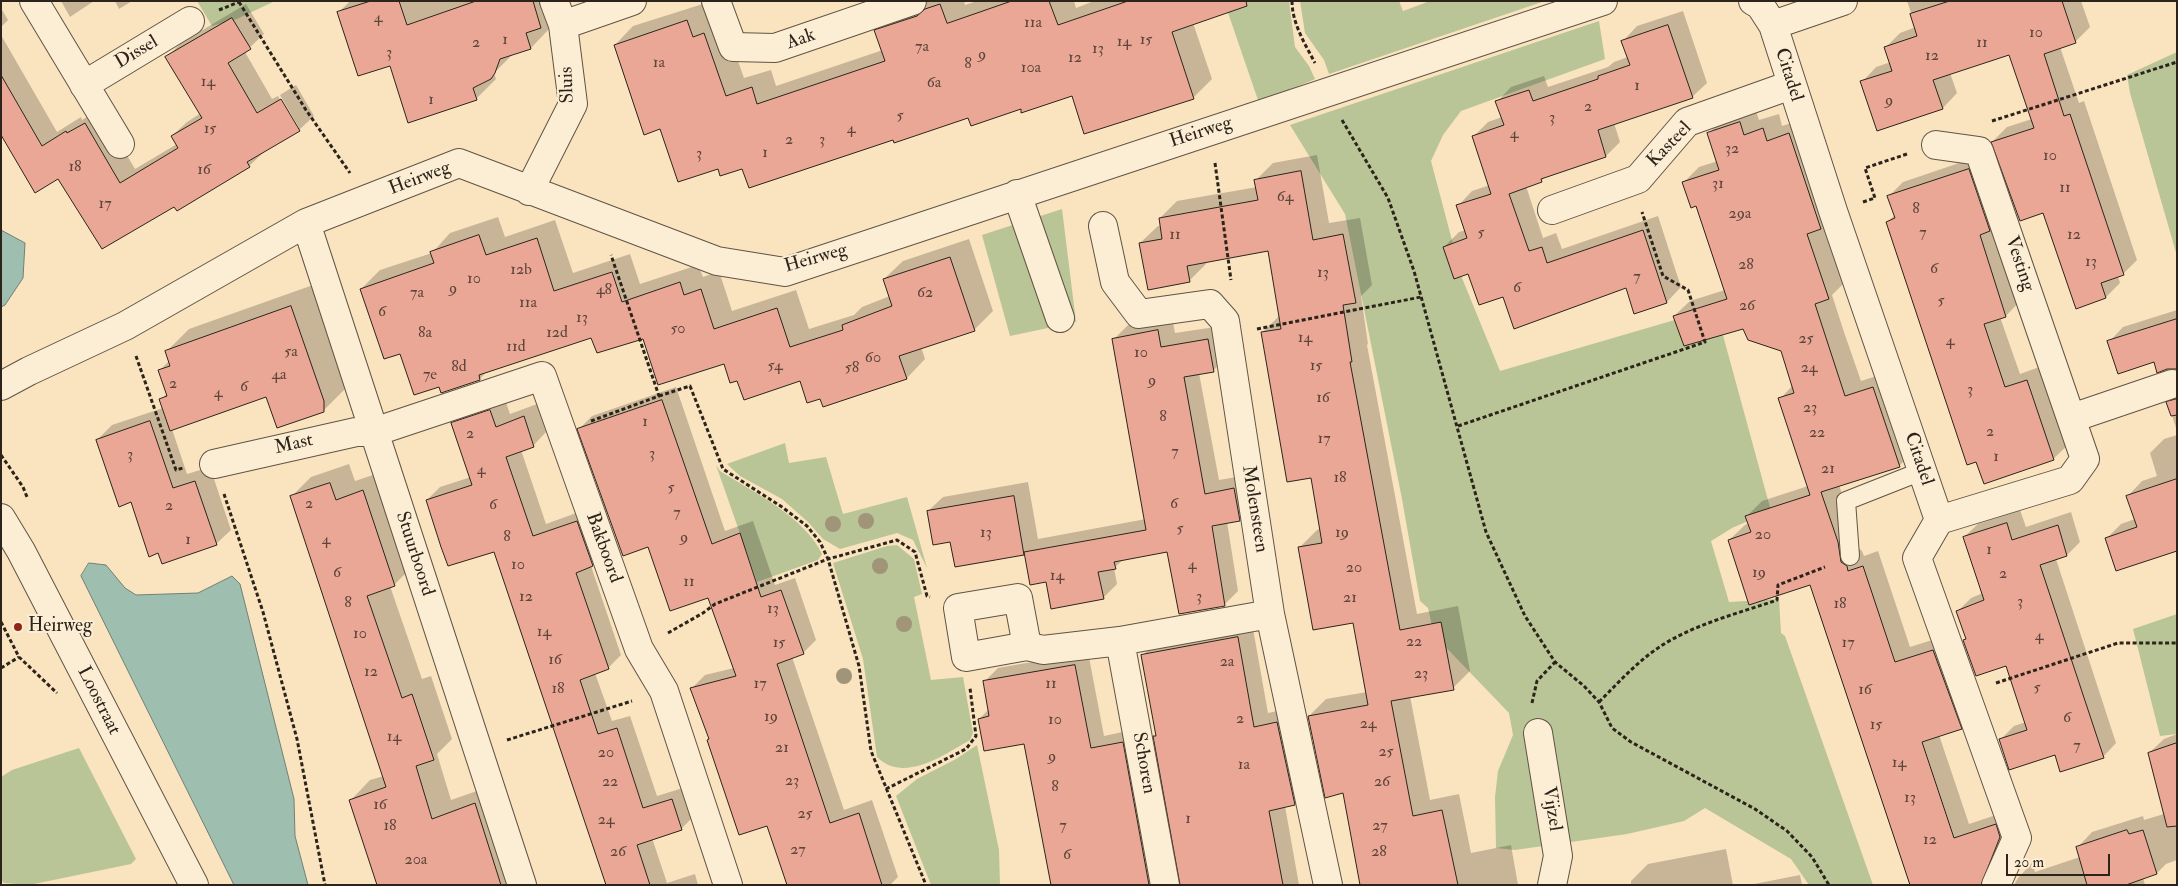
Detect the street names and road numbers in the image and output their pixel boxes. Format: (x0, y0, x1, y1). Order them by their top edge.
street label: Aak (784, 25, 818, 55)
street label: Dissel (111, 31, 163, 75)
street label: Citadel (1769, 45, 1807, 105)
street label: Sluis (556, 66, 580, 104)
street label: Heirweg (1167, 112, 1235, 154)
street label: Kasteel (1643, 117, 1697, 173)
street label: Heirweg (386, 157, 454, 201)
street label: Vesting (1999, 233, 2039, 295)
street label: Heirweg (782, 239, 850, 279)
street label: Citadel (1898, 429, 1938, 489)
street label: Mast (273, 430, 315, 460)
street label: Molensteen (1236, 464, 1272, 554)
street label: Stuurboord (390, 509, 438, 599)
street label: Bakboord (580, 510, 626, 586)
street label: Loostraat (71, 663, 125, 739)
street label: Schoren (1126, 730, 1160, 796)
street label: Vijzel (1536, 785, 1566, 833)

